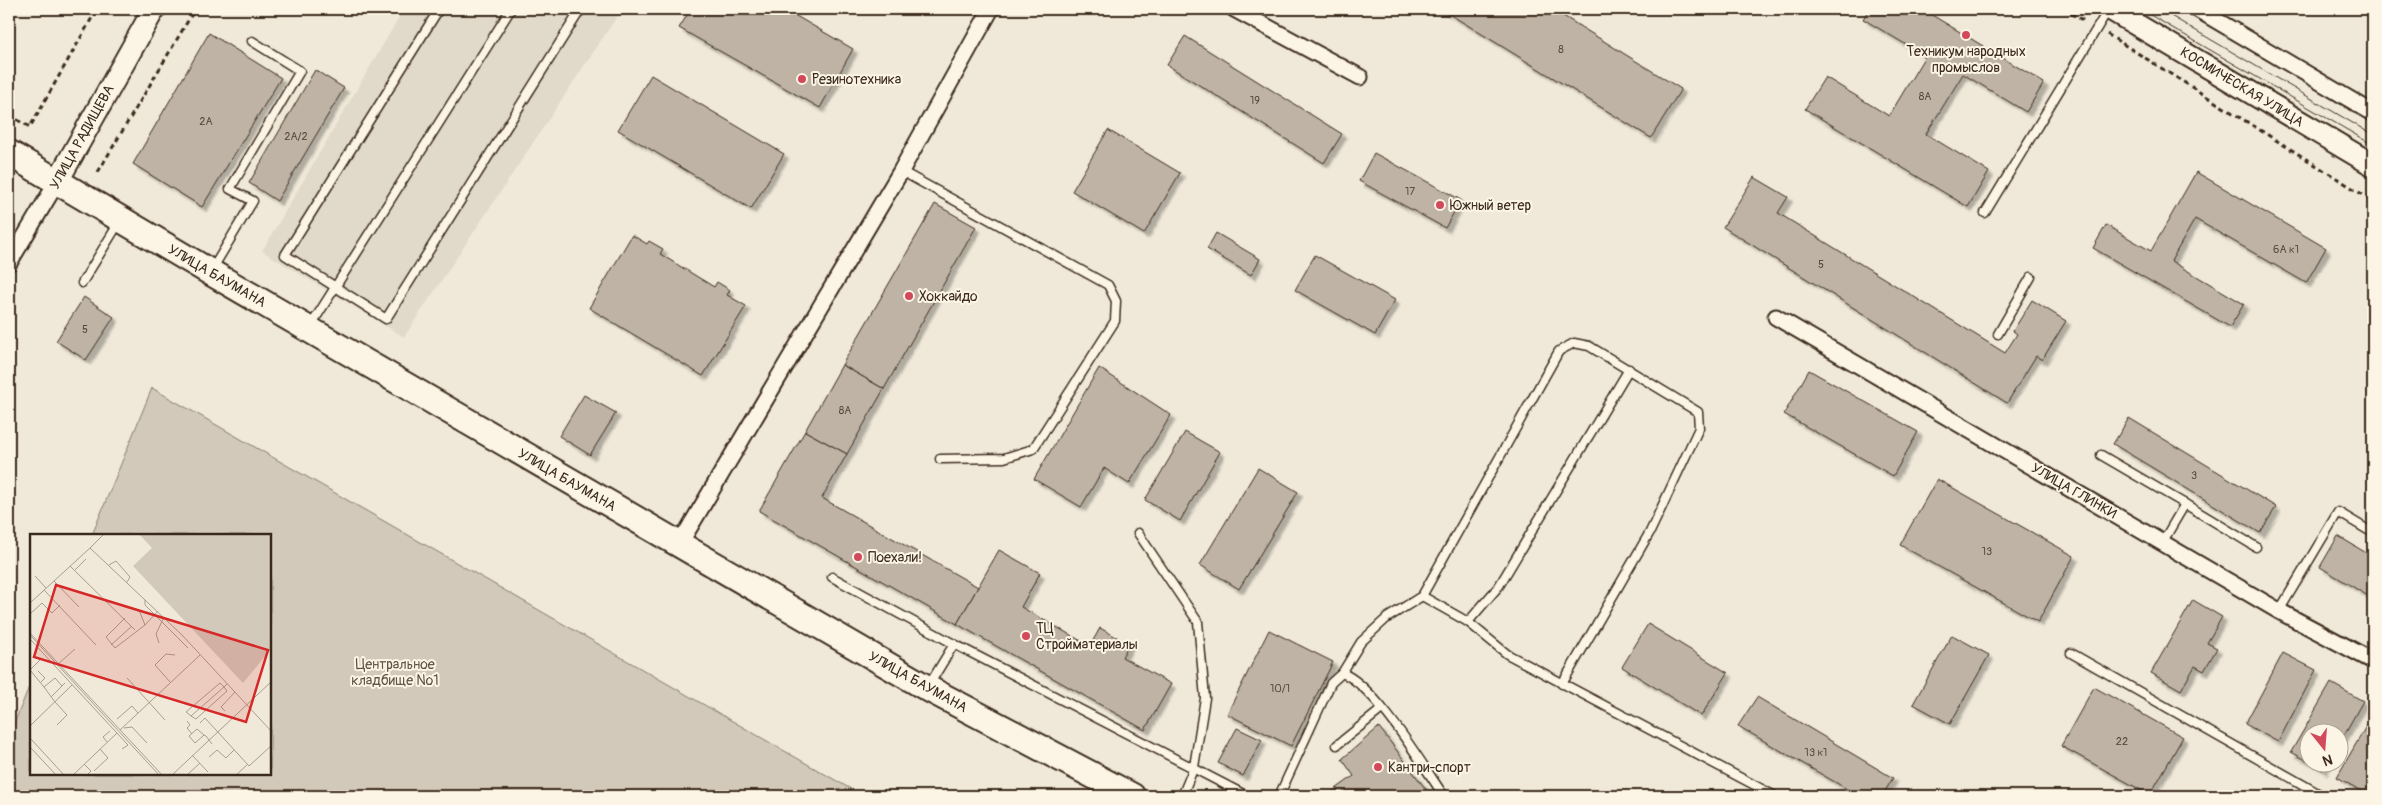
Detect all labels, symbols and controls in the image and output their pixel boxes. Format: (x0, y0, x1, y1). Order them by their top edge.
marker: Техникум народных промыслов (1960, 29, 1972, 41)
house number: 8 (1558, 43, 1564, 56)
place label: Техникум народных промыслов (1906, 43, 2026, 76)
street label: КОСМИЧЕСКАЯ УЛИЦА (2177, 43, 2307, 131)
place label: Резинотехника (812, 71, 901, 88)
marker: Резинотехника (796, 73, 808, 85)
street label: УЛИЦА РАДИЩЕВА (46, 82, 118, 192)
house number: 8А (1919, 90, 1931, 103)
house number: 19 (1250, 94, 1260, 107)
house number: 2А (199, 115, 213, 128)
house number: 2А/2 (284, 130, 308, 143)
house number: 17 (1405, 185, 1415, 198)
place label: Южный ветер (1450, 197, 1531, 214)
marker: Южный ветер (1434, 199, 1446, 211)
street label: УЛИЦА БАУМАНА (165, 241, 269, 311)
house number: 6А к1 (2273, 243, 2299, 256)
house number: 5 (1818, 258, 1824, 271)
place label: Хоккайдо (919, 288, 978, 305)
marker: Хоккайдо (903, 290, 915, 302)
house number: 5 (82, 323, 88, 336)
house number: 8А (839, 404, 851, 417)
street label: УЛИЦА БАУМАНА (515, 445, 619, 515)
street label: УЛИЦА ГЛИНКИ (2028, 460, 2120, 522)
house number: 3 (2191, 469, 2197, 482)
inset map (30, 534, 271, 775)
house number: 13 (1982, 545, 1992, 558)
place label: Поехали! (868, 549, 922, 566)
marker: Поехали! (852, 551, 864, 563)
place label: ТЦ Стройматериалы (1036, 620, 1138, 653)
marker: ТЦ Стройматериалы (1020, 630, 1032, 642)
street label: УЛИЦА БАУМАНА (866, 648, 970, 716)
park label: Центральное кладбище №1 (351, 656, 439, 689)
house number: 10/1 (1270, 682, 1290, 695)
north arrow (2300, 722, 2350, 772)
house number: 22 (2116, 735, 2128, 748)
house number: 13 к1 (1805, 746, 1827, 759)
text: N (2321, 750, 2335, 769)
place label: Кантри-спорт (1388, 759, 1471, 776)
marker: Кантри-спорт (1372, 761, 1384, 773)

